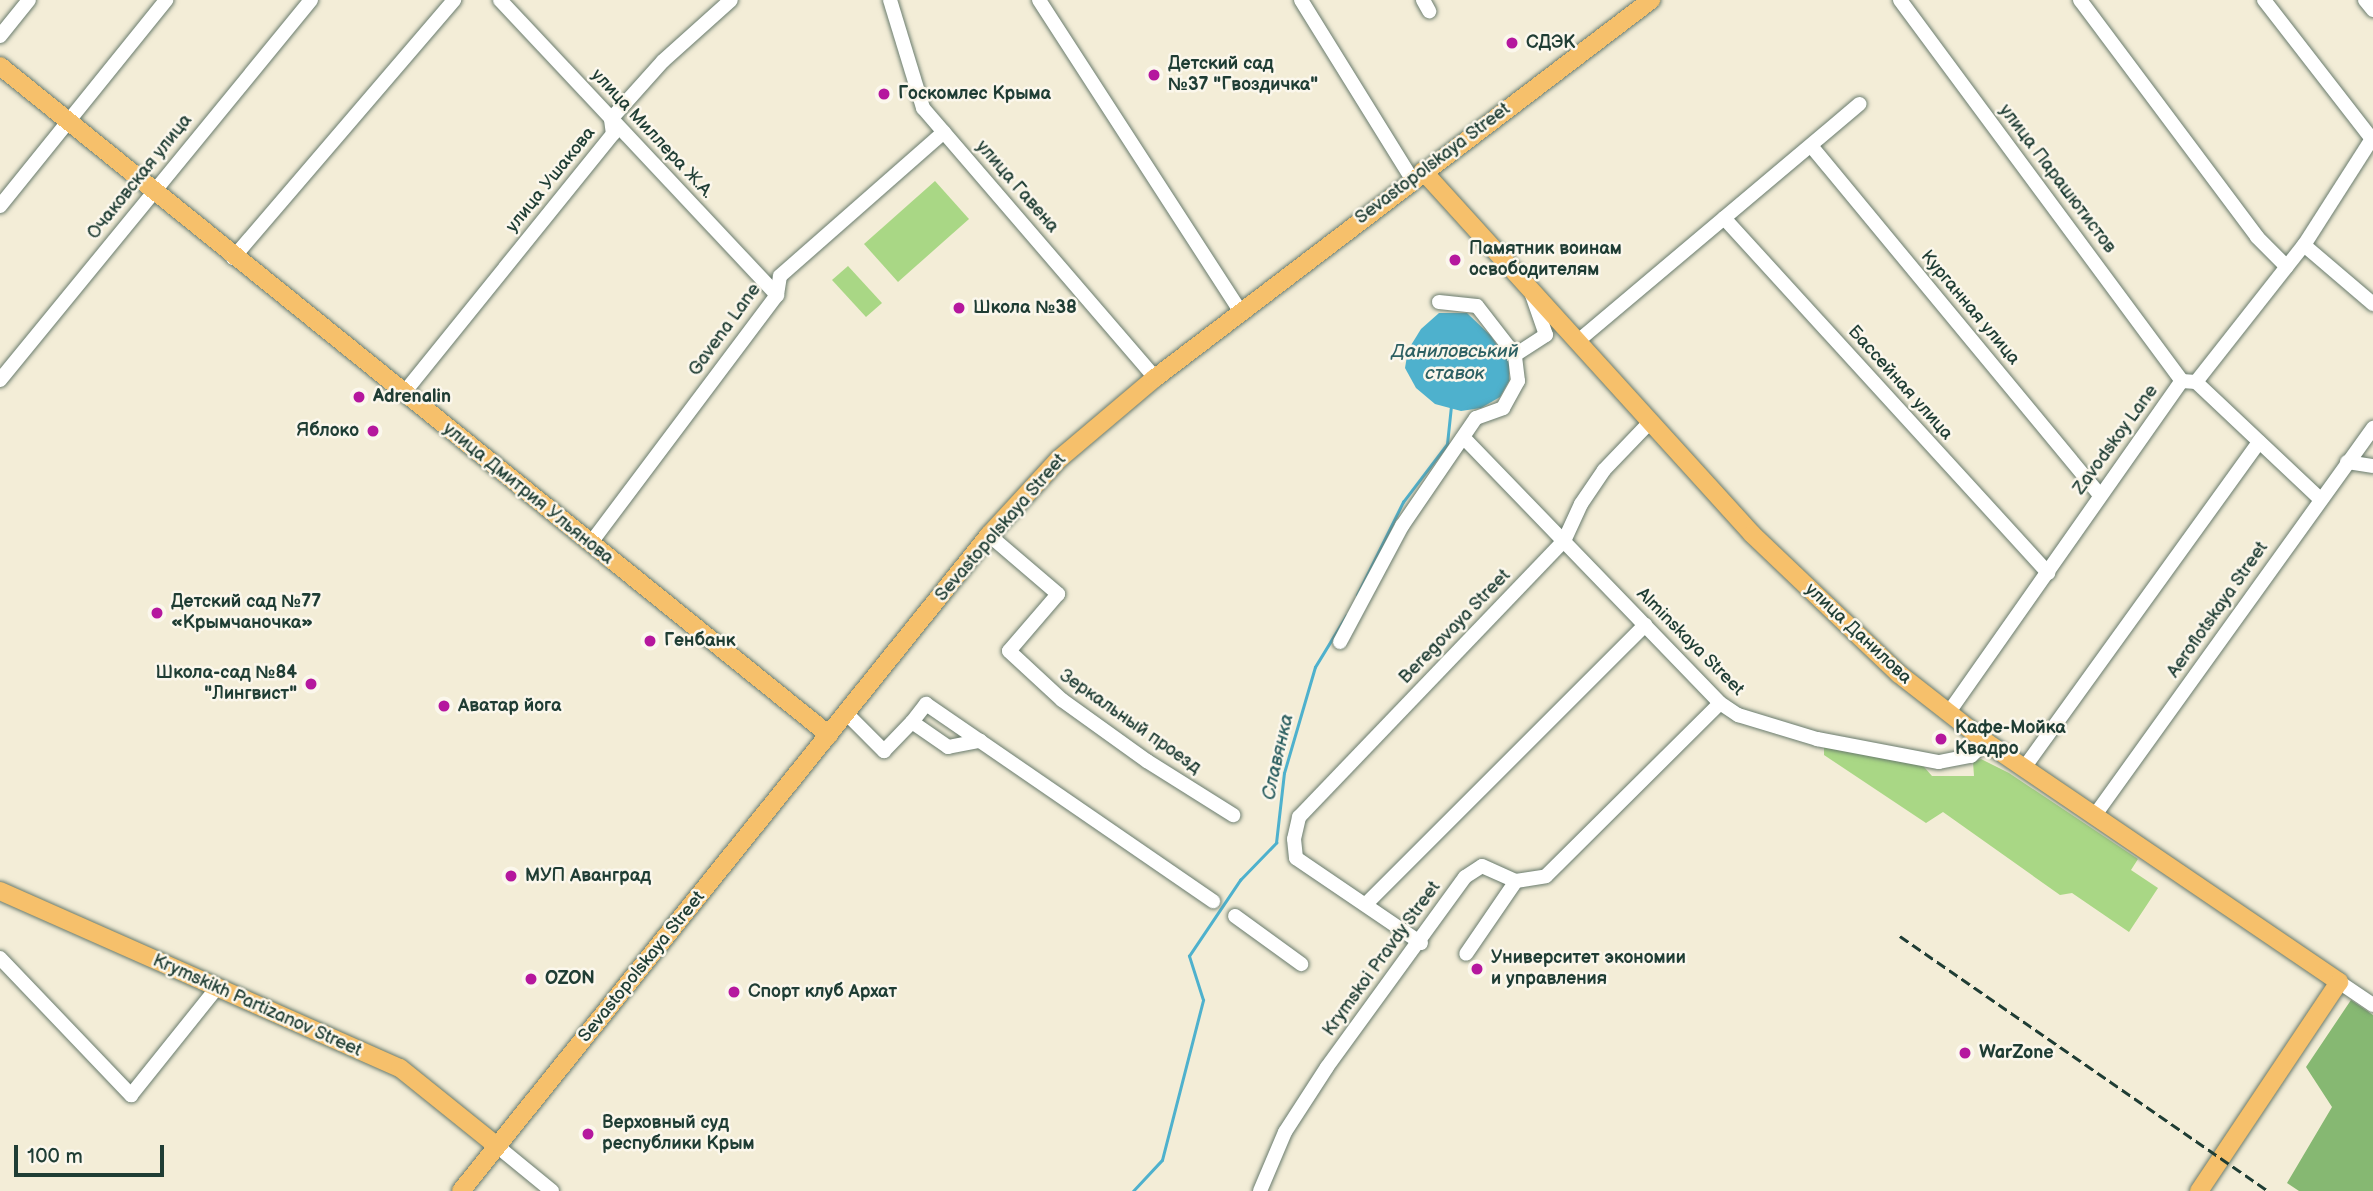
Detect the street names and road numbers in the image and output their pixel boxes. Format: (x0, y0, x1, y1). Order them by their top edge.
street label: улица Миллера Ж.А. (586, 65, 718, 203)
street label: Sevastopolskaya Street (1351, 99, 1515, 229)
street label: улица Парашютистов (1994, 100, 2120, 258)
street label: Очаковская улица (83, 110, 197, 244)
street label: улица Ушакова (502, 123, 600, 237)
street label: улица Гавена (971, 136, 1063, 238)
street label: Курганная улица (1916, 246, 2024, 370)
street label: Gavena Lane (684, 280, 766, 380)
street label: Бассейная улица (1843, 321, 1957, 445)
street label: Zavodskoy Lane (2069, 380, 2163, 500)
street label: улица Дмитрия Ульянова (438, 419, 618, 569)
street label: Sevastopolskaya Street (931, 450, 1071, 606)
street label: Aeroflotskaya Street (2163, 538, 2273, 682)
street label: Beregovaya Street (1395, 565, 1515, 689)
street label: улица Данилова (1800, 579, 1916, 689)
street label: Alminskaya Street (1631, 583, 1749, 701)
street label: Зеркальный проезд (1055, 665, 1205, 779)
street label: Krymskoi Pravdy Street (1318, 877, 1446, 1041)
street label: Sevastopolskaya Street (574, 887, 710, 1047)
street label: Krymskikh Partizanov Street (149, 950, 365, 1062)

